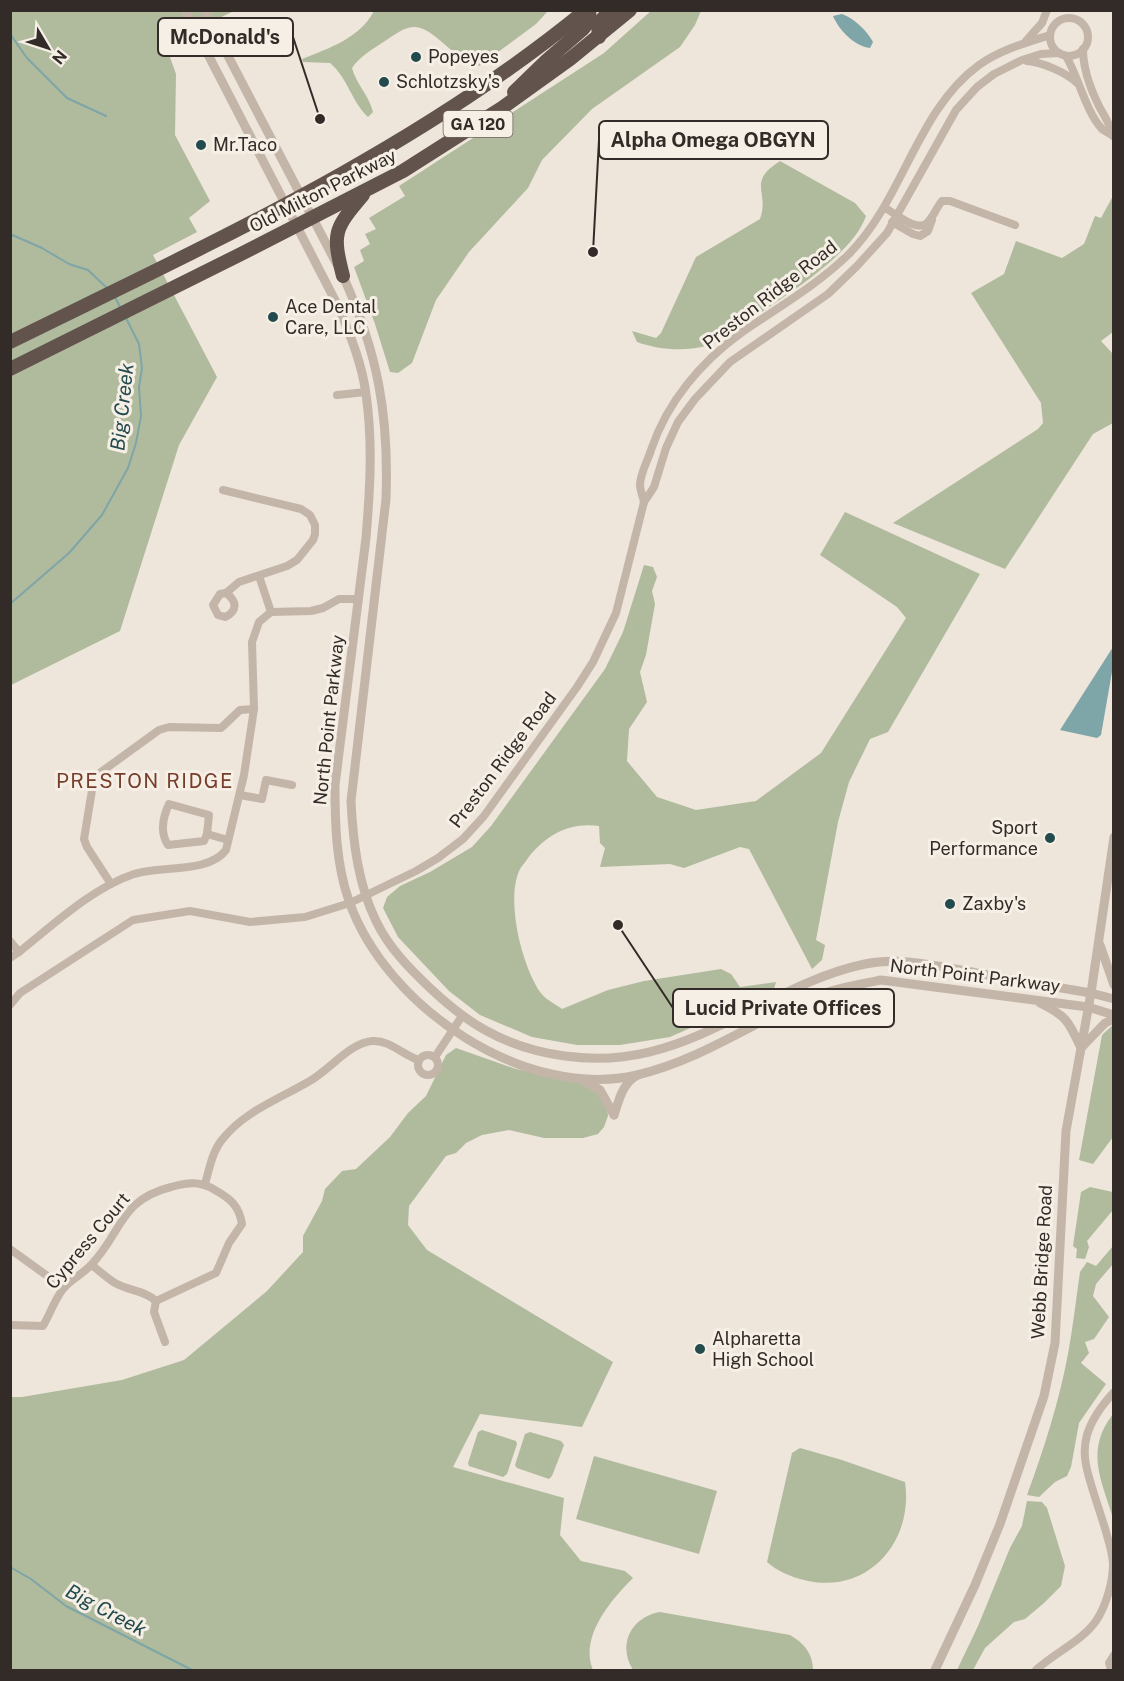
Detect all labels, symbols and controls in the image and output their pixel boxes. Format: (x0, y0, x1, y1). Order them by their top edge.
north arrow (18, 18, 78, 78)
callout: McDonald's (158, 18, 293, 56)
text: McDonald's (170, 25, 280, 49)
text: N (48, 46, 71, 68)
place label: Popeyes (428, 46, 499, 67)
marker: Popeyes (409, 50, 423, 64)
place label: Schlotzsky's (396, 71, 500, 92)
marker: Schlotzsky's (377, 75, 391, 89)
road number: GA 120 (444, 111, 512, 137)
callout: Alpha Omega OBGYN (599, 121, 828, 159)
text: Alpha Omega OBGYN (610, 128, 816, 152)
place label: Mr.Taco (213, 134, 277, 155)
marker: Mr.Taco (194, 138, 208, 152)
street label: Old Milton Parkway (246, 144, 400, 237)
street label: Preston Ridge Road (698, 236, 841, 353)
place label: Ace Dental Care, LLC (285, 296, 377, 338)
marker: Ace Dental Care, LLC (266, 310, 280, 324)
water label: Big Creek (105, 362, 139, 452)
street label: North Point Parkway (309, 633, 348, 806)
street label: Preston Ridge Road (445, 688, 560, 832)
district label: PRESTON RIDGE (56, 769, 234, 793)
place label: Sport Performance (929, 817, 1038, 859)
marker: Sport Performance (1043, 831, 1057, 845)
place label: Zaxby's (962, 893, 1026, 914)
marker: Zaxby's (943, 897, 957, 911)
street label: North Point Parkway (889, 955, 1062, 996)
callout: Lucid Private Offices (673, 989, 894, 1027)
text: Lucid Private Offices (684, 996, 882, 1020)
street label: Webb Bridge Road (1027, 1184, 1056, 1340)
street label: Cypress Court (41, 1188, 134, 1293)
place label: Alpharetta High School (712, 1328, 814, 1370)
marker: Alpharetta High School (693, 1342, 707, 1356)
water label: Big Creek (62, 1579, 151, 1641)

